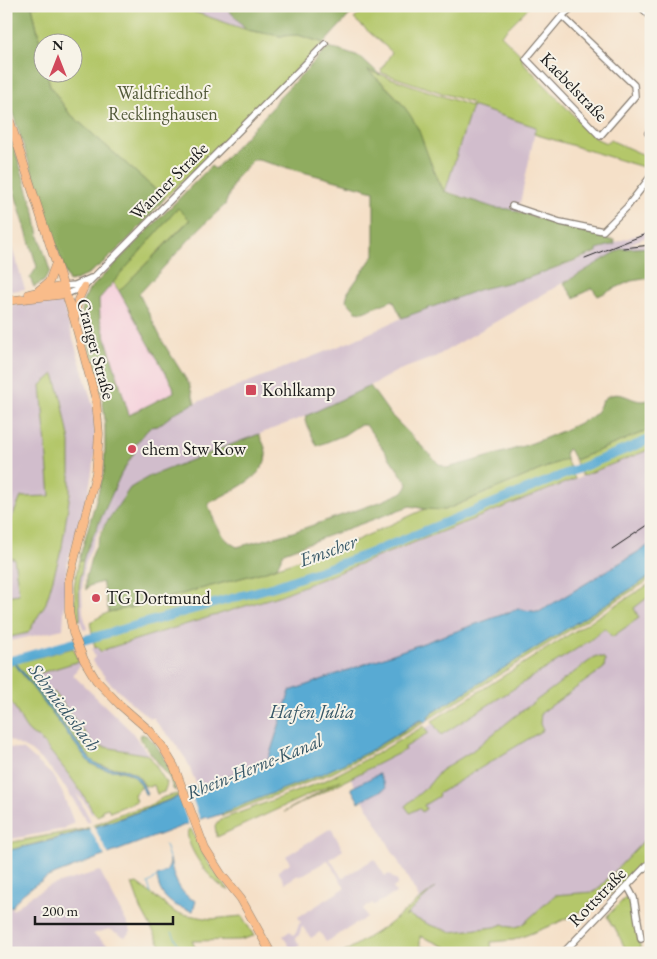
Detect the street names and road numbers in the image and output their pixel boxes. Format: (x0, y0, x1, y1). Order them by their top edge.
street label: Kaebelstraße (536, 47, 613, 126)
street label: Wanner Straße (125, 137, 212, 224)
street label: Cranger Straße (72, 296, 121, 402)
street label: Rottstraße (563, 862, 631, 931)

